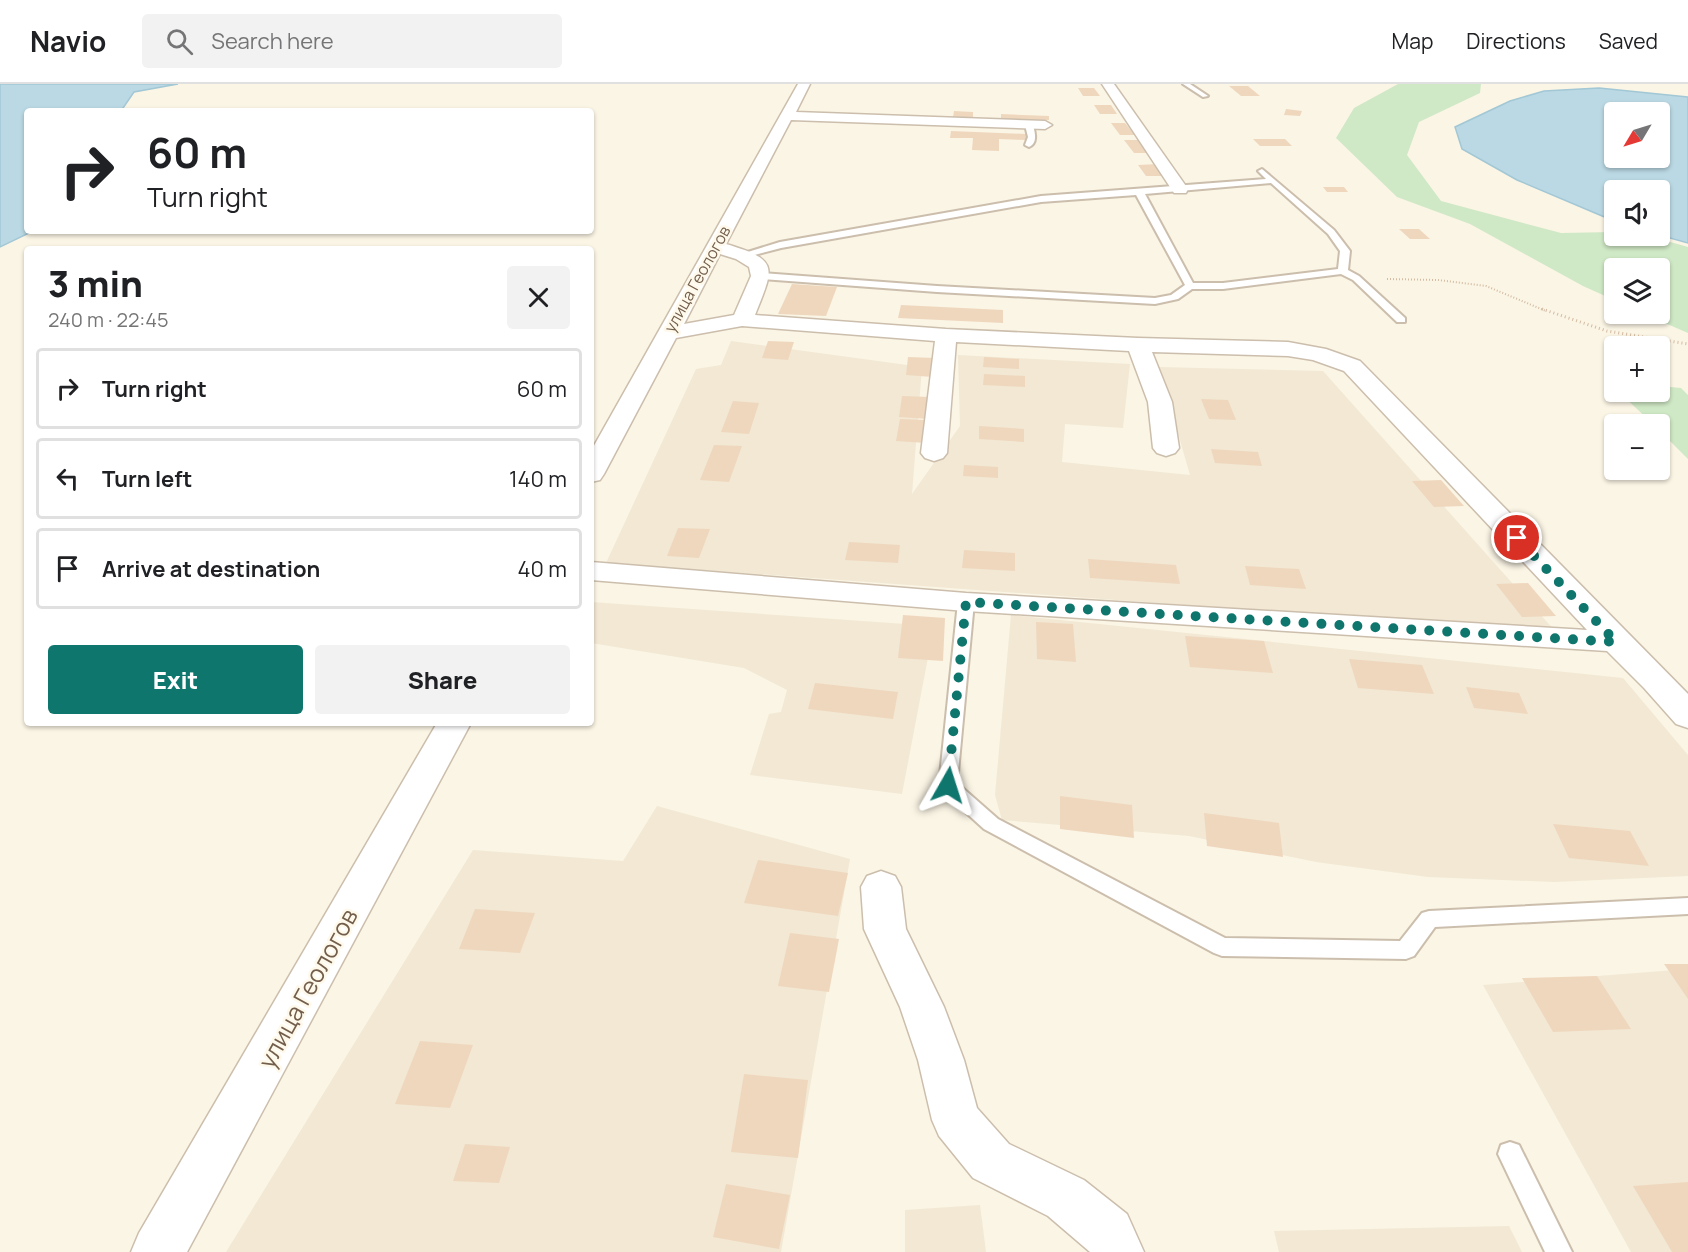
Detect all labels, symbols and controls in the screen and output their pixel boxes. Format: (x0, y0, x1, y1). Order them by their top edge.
search box (142, 14, 562, 68)
text: Navio (30, 22, 106, 60)
icon: search (163, 25, 196, 58)
text: Search here (211, 26, 334, 56)
text: Map (1392, 27, 1433, 55)
text: Directions (1466, 27, 1566, 55)
text: Saved (1599, 27, 1658, 55)
north arrow (1604, 102, 1670, 168)
map controls (1604, 102, 1670, 480)
text: 60 m (147, 123, 247, 181)
icon: right (48, 132, 126, 210)
text: Turn right (147, 178, 268, 215)
button: sound (1604, 180, 1670, 246)
street label: улица Геологов (659, 221, 736, 336)
button: layers (1604, 258, 1670, 324)
text: 3 min (48, 259, 143, 308)
button: close (507, 266, 570, 329)
text: 240 m · 22:45 (48, 306, 169, 333)
button: + (1604, 336, 1670, 402)
icon: right (51, 372, 84, 405)
text: Turn right (102, 374, 207, 404)
text: 60 m (517, 374, 567, 404)
button: − (1604, 414, 1670, 480)
icon: left (51, 462, 84, 495)
text: Turn left (102, 464, 192, 494)
text: 140 m (509, 464, 567, 494)
pin (1491, 512, 1542, 563)
icon: arrive (1500, 521, 1533, 554)
icon: arrive (51, 552, 84, 585)
text: Arrive at destination (102, 554, 320, 584)
text: 40 m (518, 554, 567, 584)
button: Exit (48, 645, 303, 714)
button: Share (315, 645, 570, 714)
position arrow (916, 753, 980, 817)
street label: улица Геологов (249, 902, 365, 1074)

